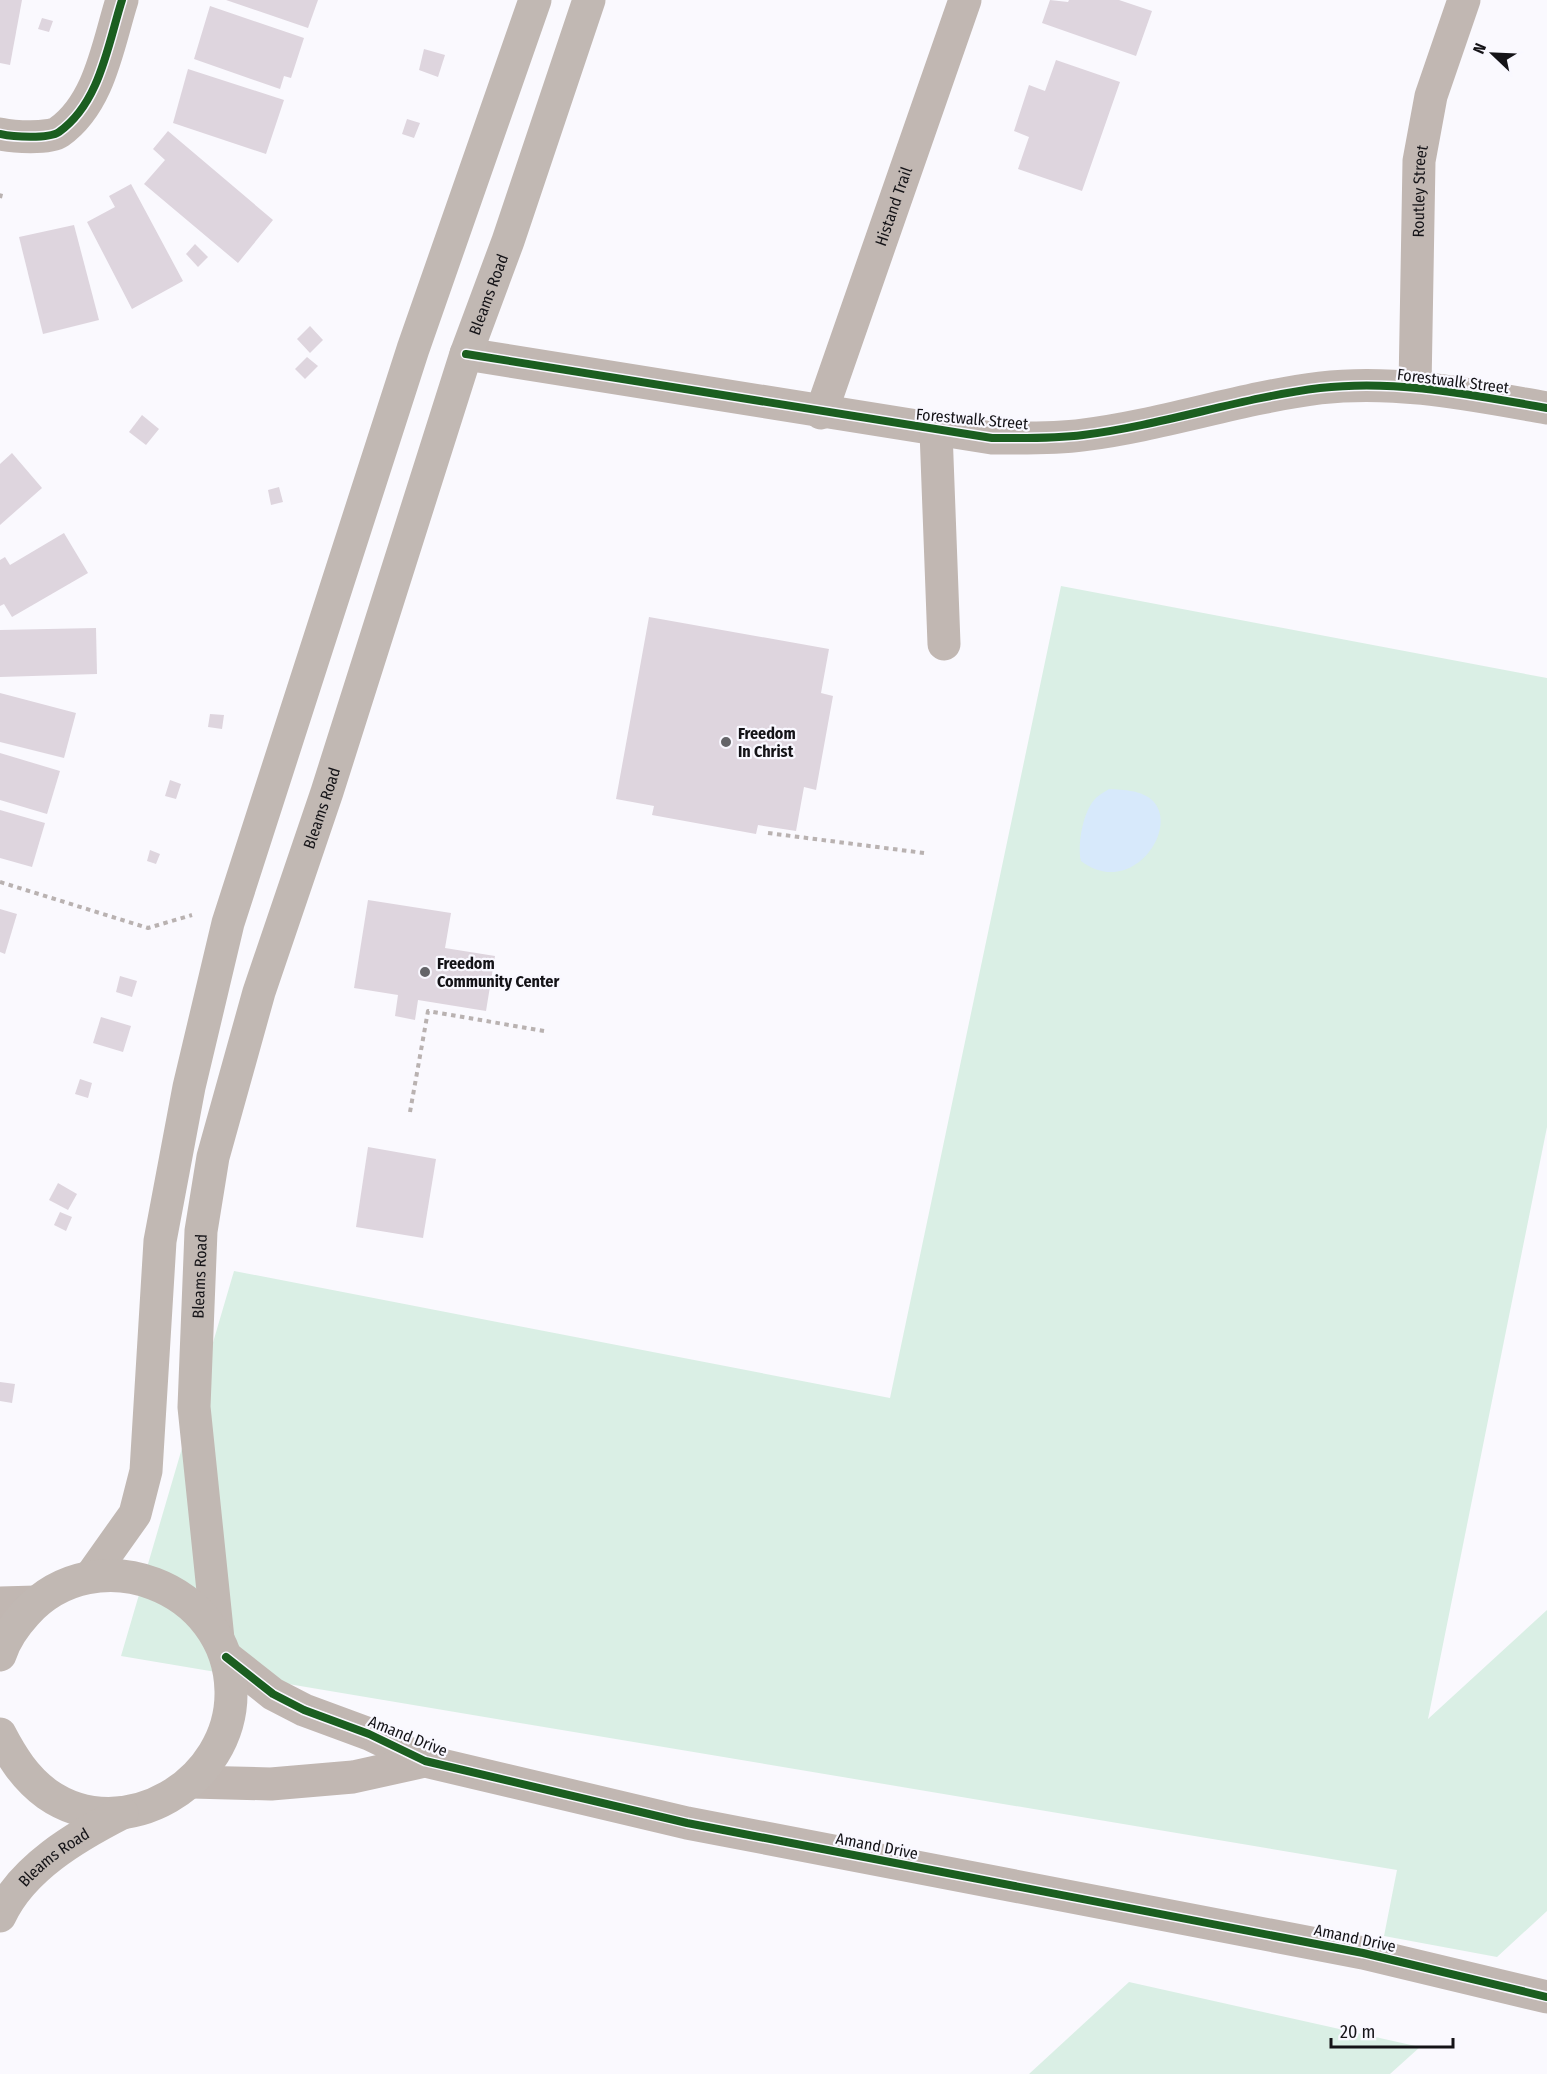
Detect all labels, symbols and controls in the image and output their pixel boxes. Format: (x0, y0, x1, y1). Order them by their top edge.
north arrow (1463, 24, 1523, 84)
text: N (1469, 40, 1490, 56)
street label: Routley Street (1408, 143, 1431, 238)
street label: Histand Trail (871, 164, 916, 248)
street label: Bleams Road (465, 251, 512, 337)
street label: Forestwalk Street (1396, 365, 1511, 397)
street label: Forestwalk Street (915, 405, 1030, 433)
place label: Freedom In Christ (738, 724, 796, 761)
marker: Freedom In Christ (719, 735, 733, 749)
street label: Bleams Road (299, 765, 344, 851)
place label: Freedom Community Center (437, 954, 559, 991)
marker: Freedom Community Center (418, 965, 432, 979)
street label: Bleams Road (188, 1234, 210, 1319)
street label: Amand Drive (366, 1712, 450, 1760)
street label: Bleams Road (14, 1824, 92, 1890)
street label: Amand Drive (834, 1829, 920, 1863)
street label: Amand Drive (1312, 1920, 1398, 1956)
scale bar (1331, 2011, 1452, 2049)
text: 20 m (1340, 2021, 1375, 2043)

